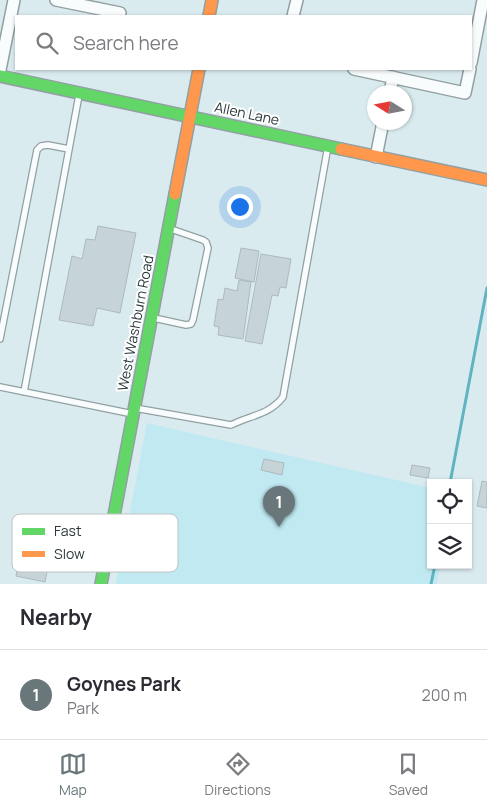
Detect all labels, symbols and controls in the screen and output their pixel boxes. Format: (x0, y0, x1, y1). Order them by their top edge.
search box (15, 15, 472, 70)
icon: search (33, 29, 61, 57)
text: Search here (73, 30, 179, 56)
north arrow (367, 85, 412, 130)
street label: Allen Lane (213, 97, 281, 129)
your location (227, 194, 253, 220)
street label: West Washburn Road (113, 253, 157, 393)
map controls (427, 479, 472, 569)
button: locate (427, 479, 472, 524)
pin: 1 (263, 486, 295, 527)
legend (12, 514, 178, 572)
text: Fast (54, 521, 82, 540)
button: layers (427, 524, 472, 569)
text: Slow (54, 544, 85, 563)
text: Nearby (20, 603, 92, 631)
text: Goynes Park (67, 671, 181, 697)
text: 1 (32, 684, 40, 706)
text: 200 m (422, 684, 467, 706)
text: Park (67, 697, 99, 719)
tab: Map (59, 750, 87, 799)
tab: Directions (205, 750, 271, 799)
tab: Saved (389, 750, 428, 799)

